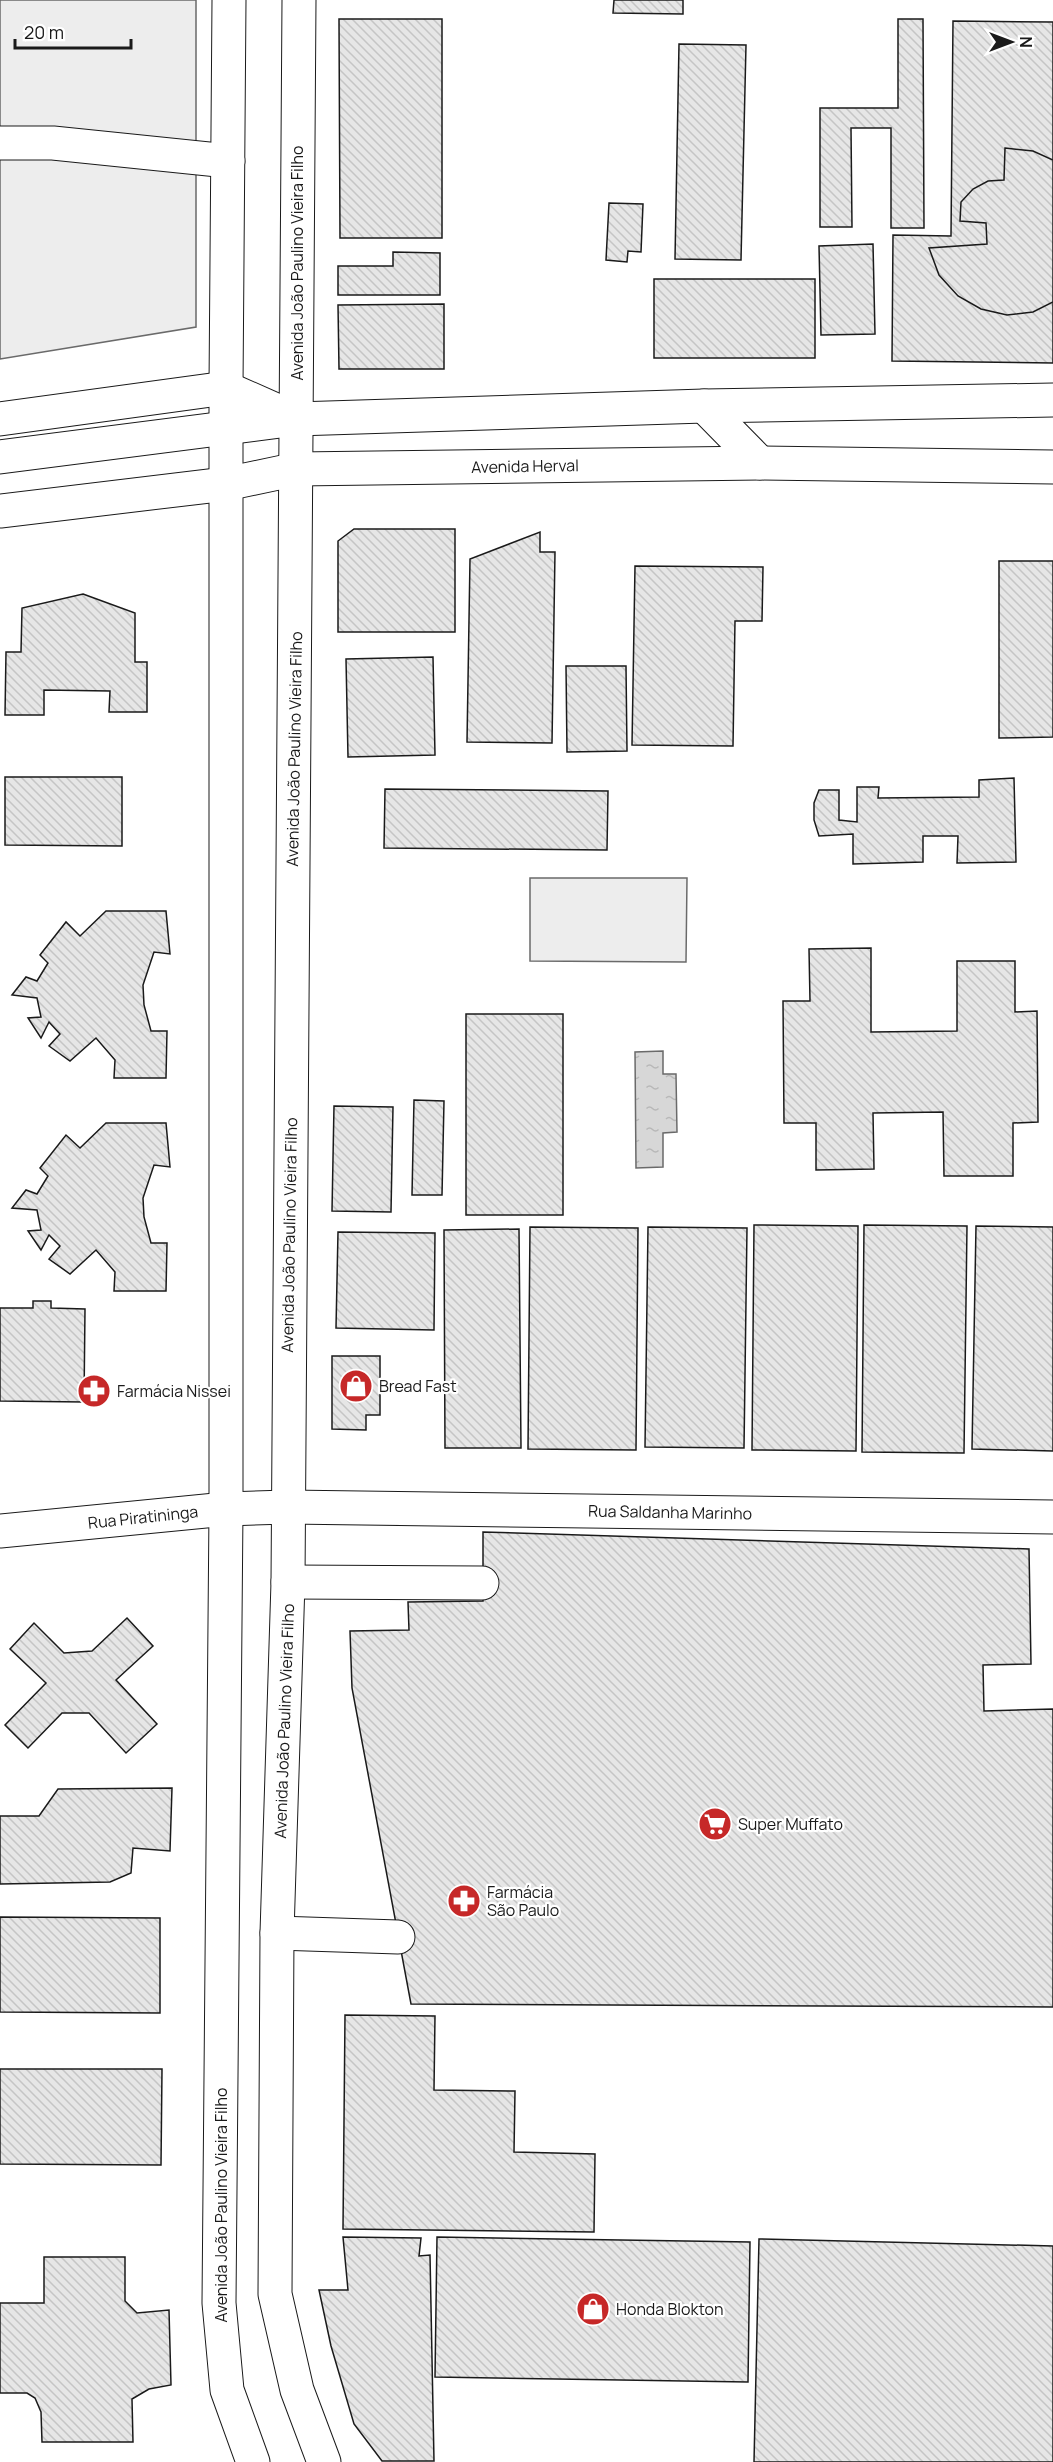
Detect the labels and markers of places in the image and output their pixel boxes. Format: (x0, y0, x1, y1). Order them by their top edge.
shop icon: Bread Fast (338, 1368, 374, 1404)
pharmacy icon: Farmácia Nissei (76, 1373, 112, 1409)
place label: Bread Fast (379, 1375, 457, 1397)
place label: Farmácia Nissei (117, 1380, 231, 1402)
supermarket icon: Super Muffato (697, 1806, 733, 1842)
place label: Super Muffato (738, 1813, 843, 1835)
place label: Farmácia São Paulo (487, 1881, 559, 1921)
pharmacy icon: Farmácia São Paulo (446, 1883, 482, 1919)
shop icon: Honda Blokton (575, 2291, 611, 2327)
place label: Honda Blokton (616, 2298, 723, 2320)

